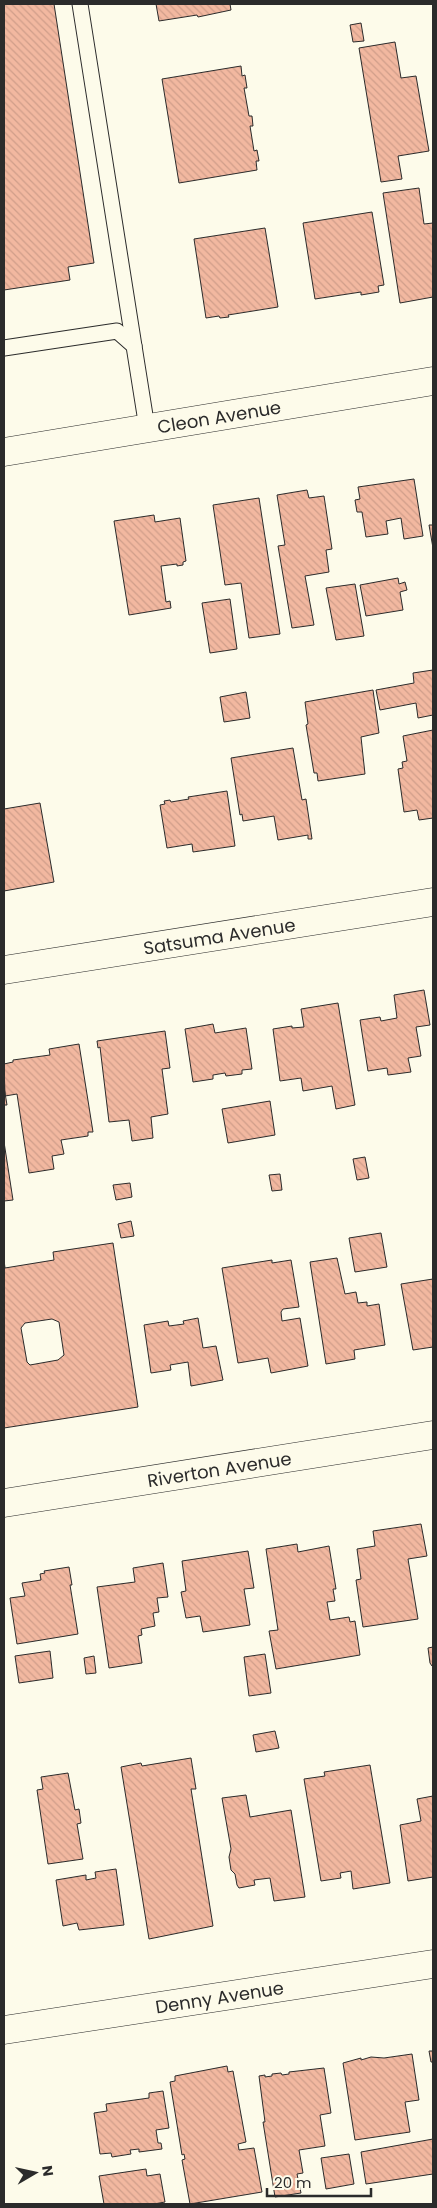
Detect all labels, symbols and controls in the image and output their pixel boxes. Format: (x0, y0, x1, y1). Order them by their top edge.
street label: Cleon Avenue (155, 394, 283, 439)
street label: Satsuma Avenue (142, 912, 297, 960)
street label: Riverton Avenue (146, 1445, 293, 1493)
street label: Denny Avenue (154, 1975, 285, 2019)
north arrow (10, 2148, 60, 2198)
text: N (37, 2164, 59, 2178)
scale bar (267, 2166, 371, 2198)
text: 20 m (274, 2172, 312, 2193)

